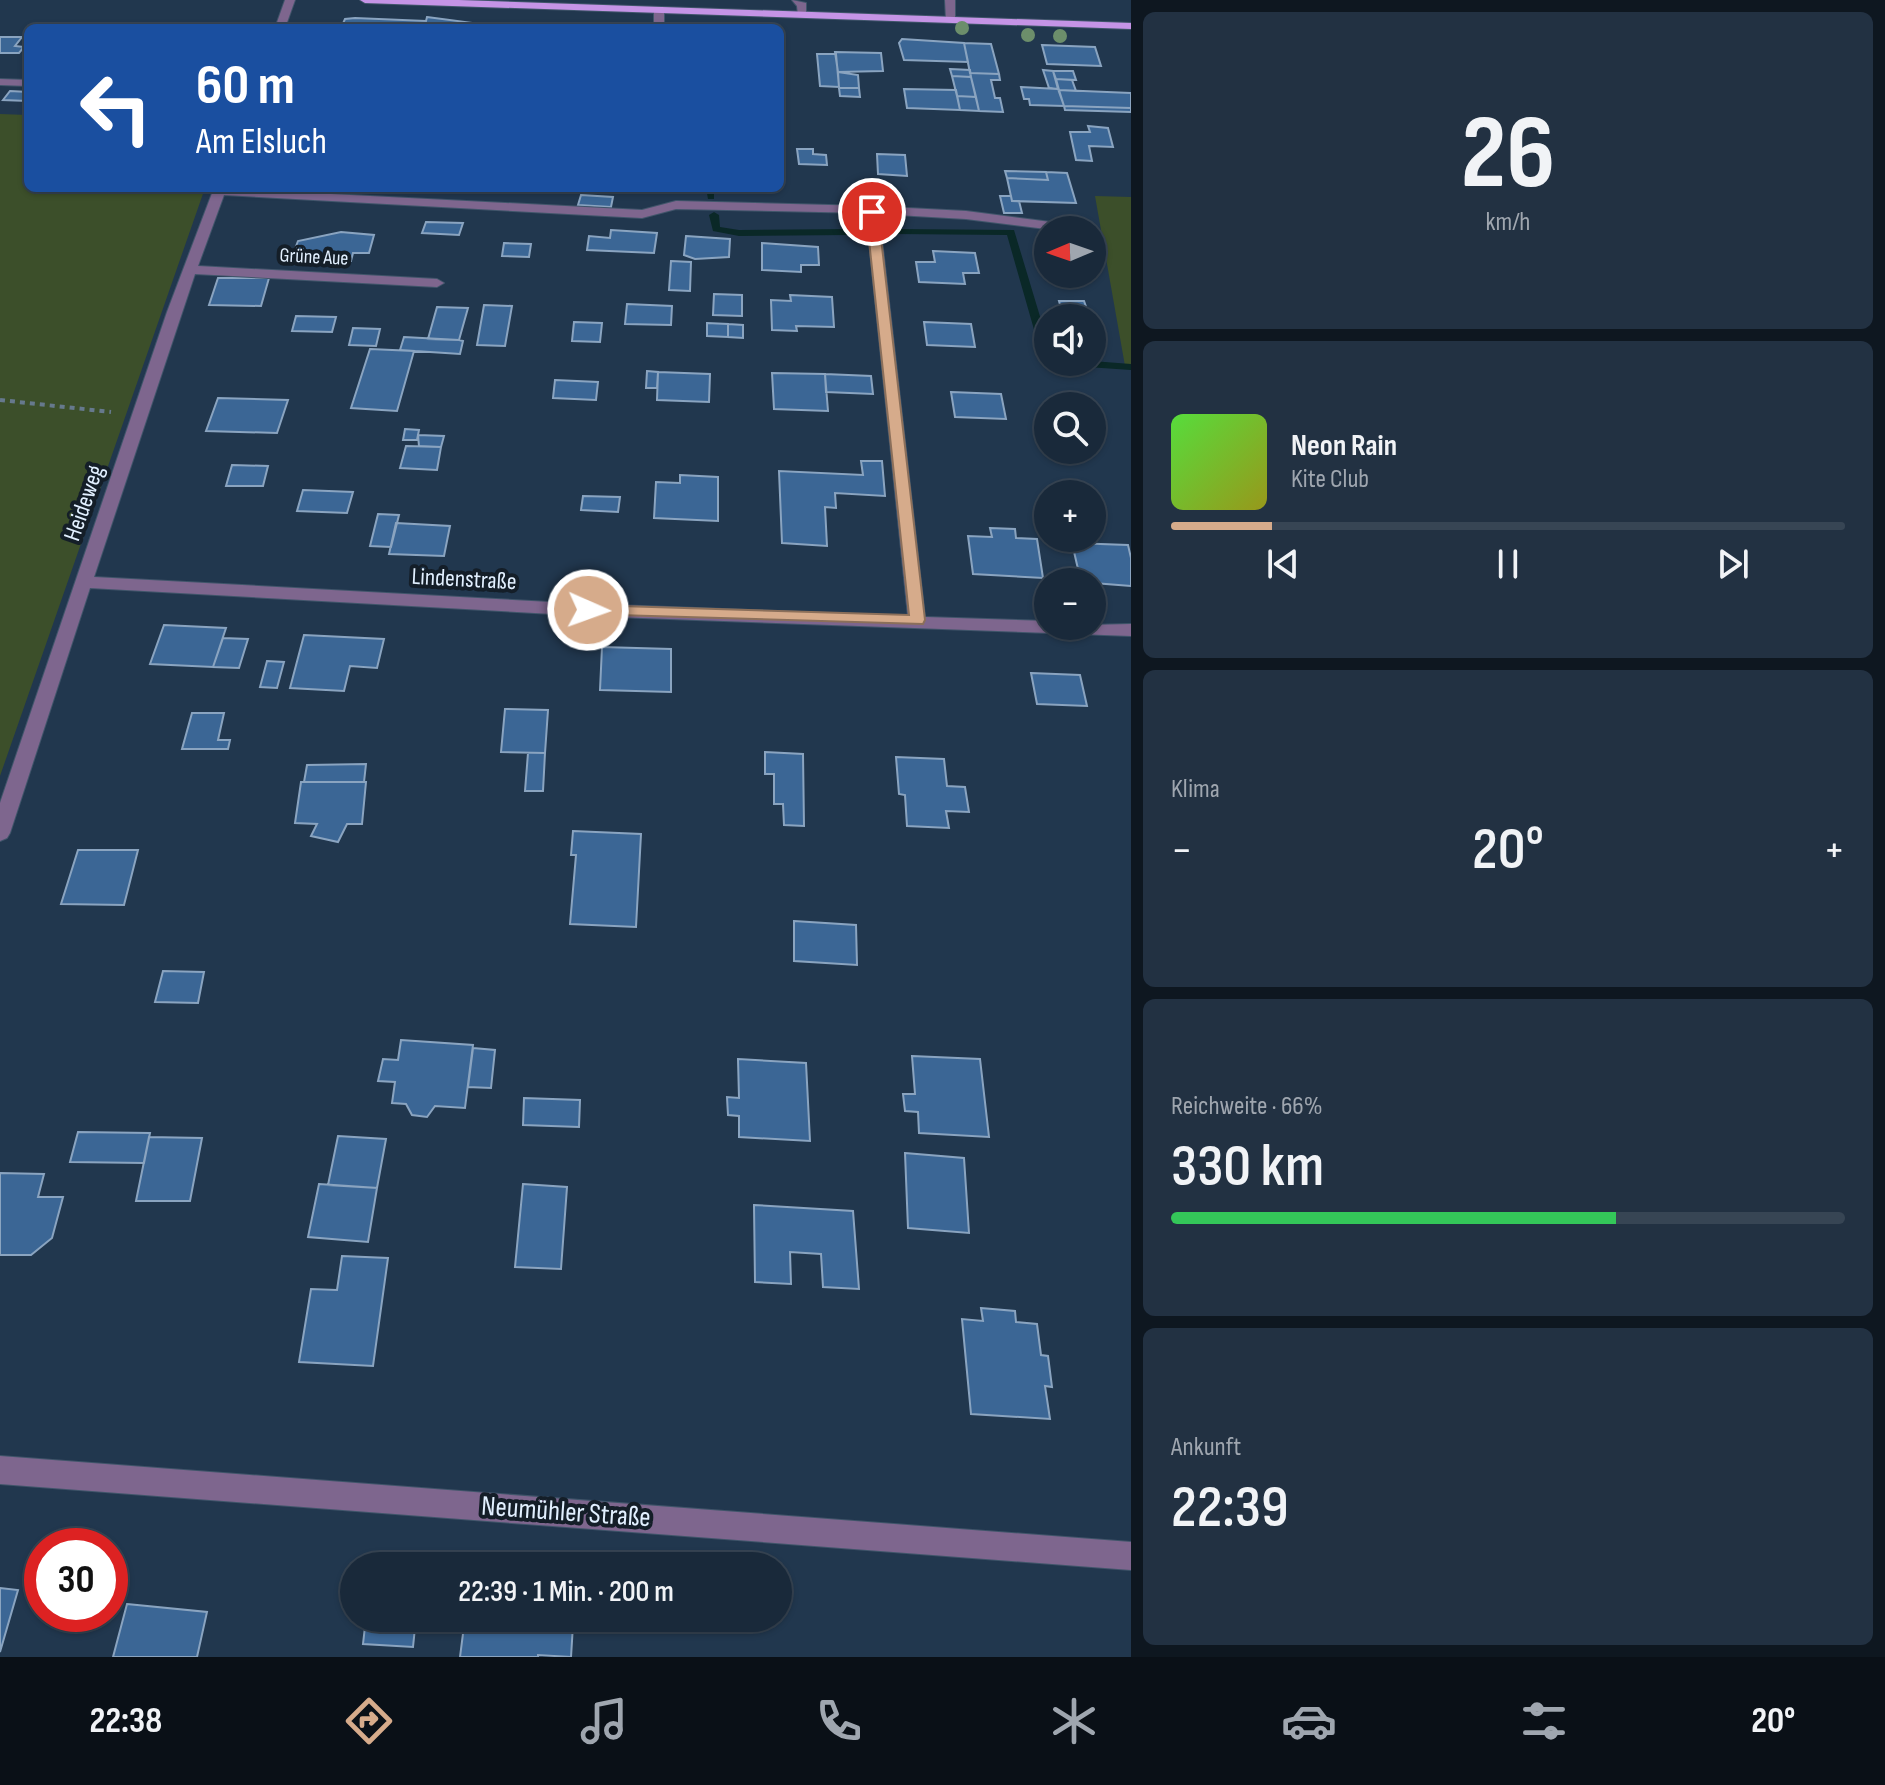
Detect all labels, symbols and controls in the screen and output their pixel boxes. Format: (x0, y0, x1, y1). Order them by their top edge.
text: 60 m (196, 53, 295, 120)
icon: left (64, 56, 168, 160)
text: 26 (1461, 92, 1555, 217)
text: Am Elsluch (196, 121, 327, 164)
pin (838, 178, 906, 246)
icon: arrive (850, 190, 894, 234)
text: km/h (1486, 207, 1530, 238)
north arrow (1034, 216, 1106, 288)
map controls (1034, 216, 1106, 640)
street label: Grüne Aue (279, 243, 349, 271)
button: sound (1034, 304, 1106, 376)
button: search (1034, 392, 1106, 464)
text: Neon Rain (1291, 428, 1397, 464)
street label: Heideweg (58, 461, 110, 545)
text: Kite Club (1291, 464, 1369, 495)
button: + (1034, 480, 1106, 552)
icon: previous (1261, 542, 1305, 586)
icon: pause (1486, 542, 1530, 586)
icon: next (1711, 542, 1755, 586)
street label: Lindenstraße (411, 562, 517, 596)
position arrow (546, 568, 630, 652)
button: − (1034, 568, 1106, 640)
text: Klima (1171, 774, 1220, 805)
text: 20° (1472, 814, 1544, 886)
text: − (1171, 824, 1193, 877)
text: + (1823, 824, 1845, 877)
text: Reichweite · 66% (1171, 1091, 1323, 1122)
text: 330 km (1171, 1131, 1324, 1203)
text: Ankunft (1171, 1432, 1241, 1463)
text: 22:39 (1171, 1472, 1289, 1544)
street label: Neumühler Straße (480, 1490, 652, 1534)
speed limit sign: 30 (24, 1528, 128, 1632)
text: 22:39 · 1 Min. · 200 m (458, 1574, 674, 1610)
icon: directions (341, 1693, 397, 1749)
icon: music (576, 1693, 632, 1749)
icon: phone (811, 1693, 867, 1749)
icon: climate (1046, 1693, 1102, 1749)
icon: car (1281, 1693, 1337, 1749)
icon: filters (1516, 1693, 1572, 1749)
text: 22:38 (90, 1700, 162, 1743)
text: 20° (1751, 1700, 1795, 1743)

